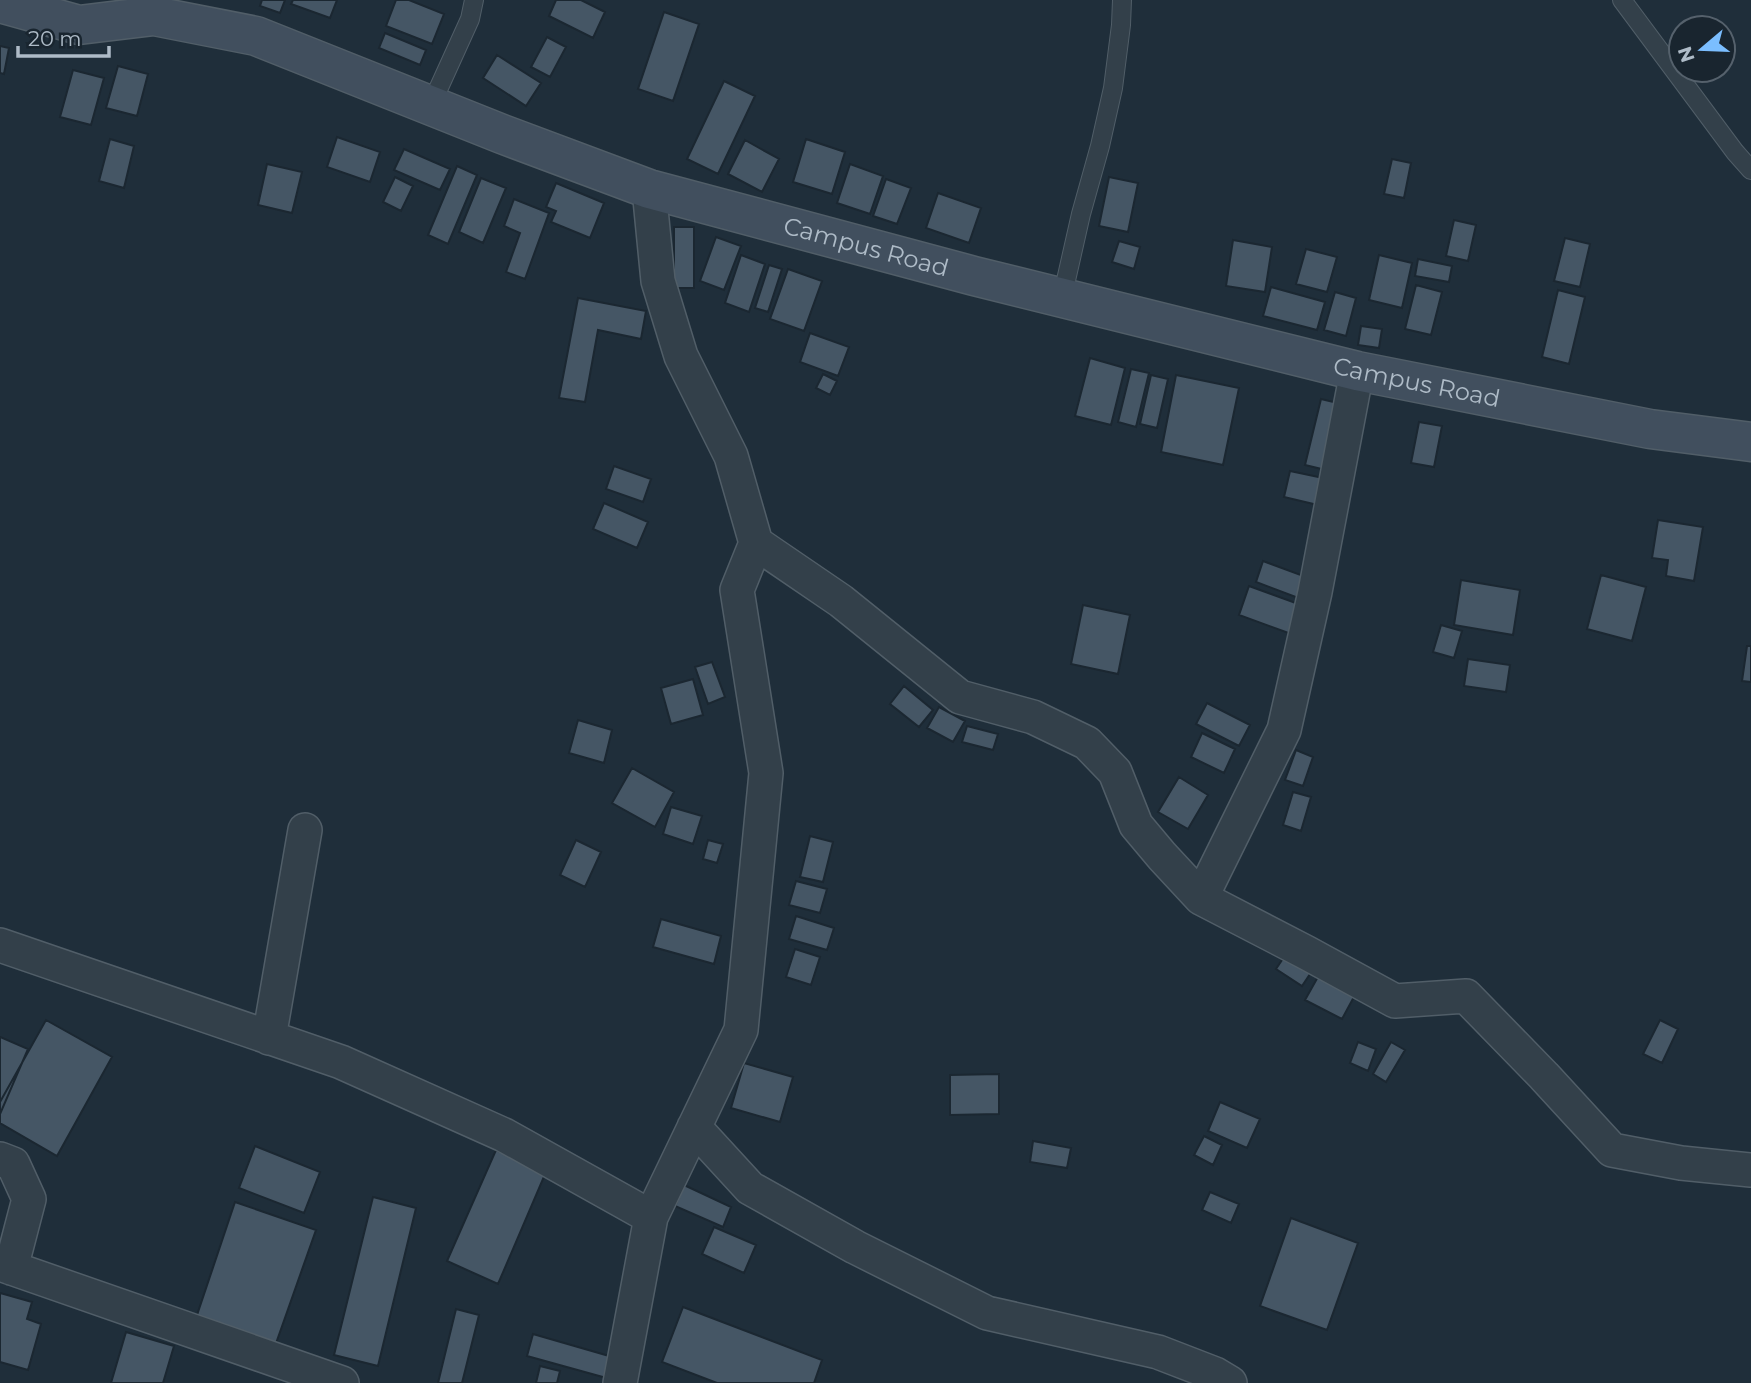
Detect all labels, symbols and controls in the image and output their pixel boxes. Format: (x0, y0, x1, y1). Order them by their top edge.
scale bar (18, 14, 108, 58)
north arrow (1667, 14, 1737, 84)
text: 20 m (28, 26, 82, 51)
text: N (1673, 43, 1700, 65)
street label: Campus Road (781, 211, 952, 283)
street label: Campus Road (1330, 351, 1503, 413)

